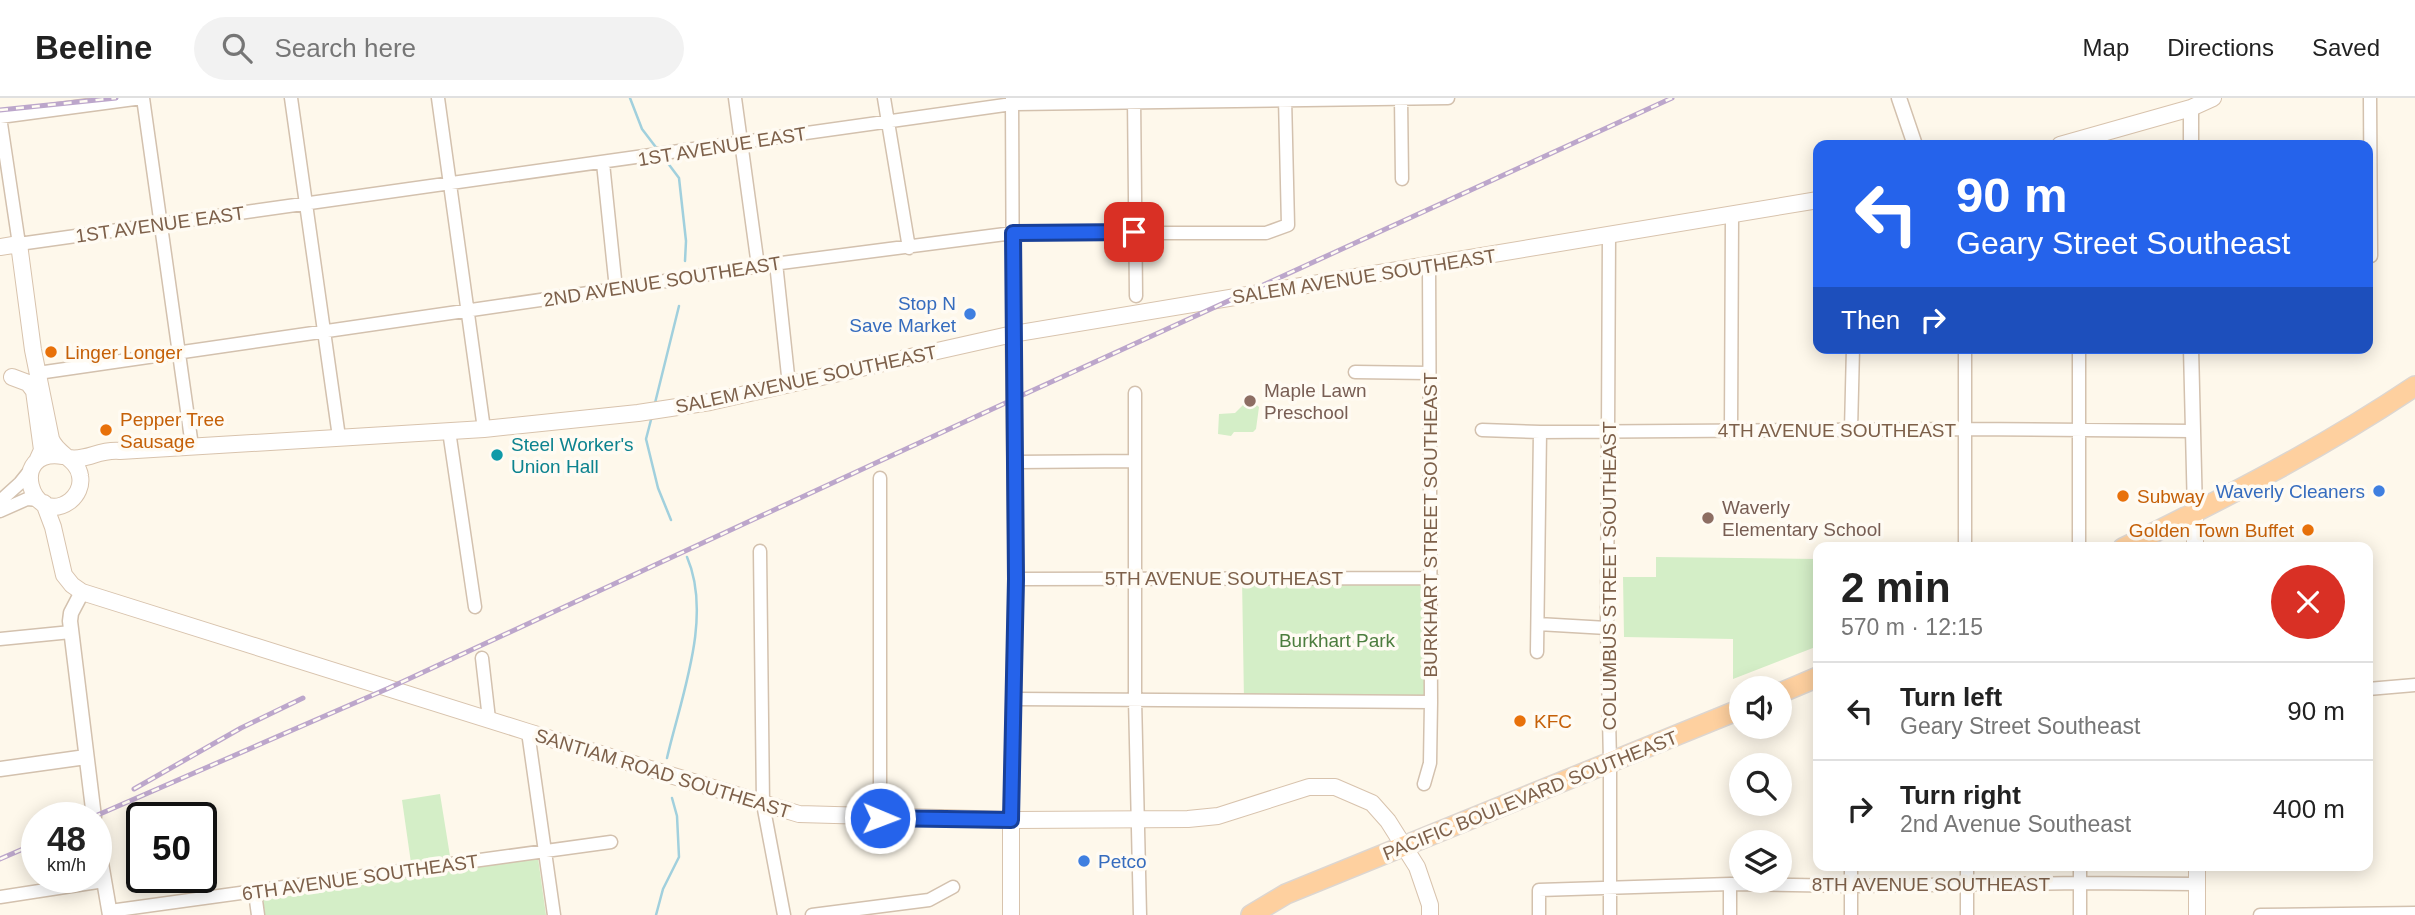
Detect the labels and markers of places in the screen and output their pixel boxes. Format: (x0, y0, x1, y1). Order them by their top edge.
pin (1104, 202, 1164, 262)
place label: Stop N Save Market (849, 293, 957, 336)
marker: Stop N Save Market (962, 306, 978, 322)
place label: Linger Longer (65, 342, 183, 363)
marker: Linger Longer (43, 344, 59, 360)
place label: Maple Lawn Preschool (1264, 380, 1366, 423)
marker: Maple Lawn Preschool (1242, 393, 1258, 409)
place label: Pepper Tree Sausage (120, 409, 225, 452)
marker: Pepper Tree Sausage (98, 422, 114, 438)
place label: Steel Worker's Union Hall (511, 434, 634, 477)
marker: Steel Worker's Union Hall (489, 447, 505, 463)
place label: Waverly Cleaners (2216, 481, 2365, 502)
marker: Waverly Cleaners (2371, 483, 2387, 499)
place label: Subway (2137, 486, 2205, 507)
marker: Subway (2115, 488, 2131, 504)
place label: Waverly Elementary School (1722, 497, 1881, 540)
marker: Waverly Elementary School (1700, 510, 1716, 526)
place label: Golden Town Buffet (2129, 520, 2295, 541)
marker: Golden Town Buffet (2300, 522, 2316, 538)
place label: KFC (1534, 711, 1572, 732)
marker: KFC (1512, 713, 1528, 729)
place label: Petco (1098, 851, 1147, 872)
marker: Petco (1076, 853, 1092, 869)

